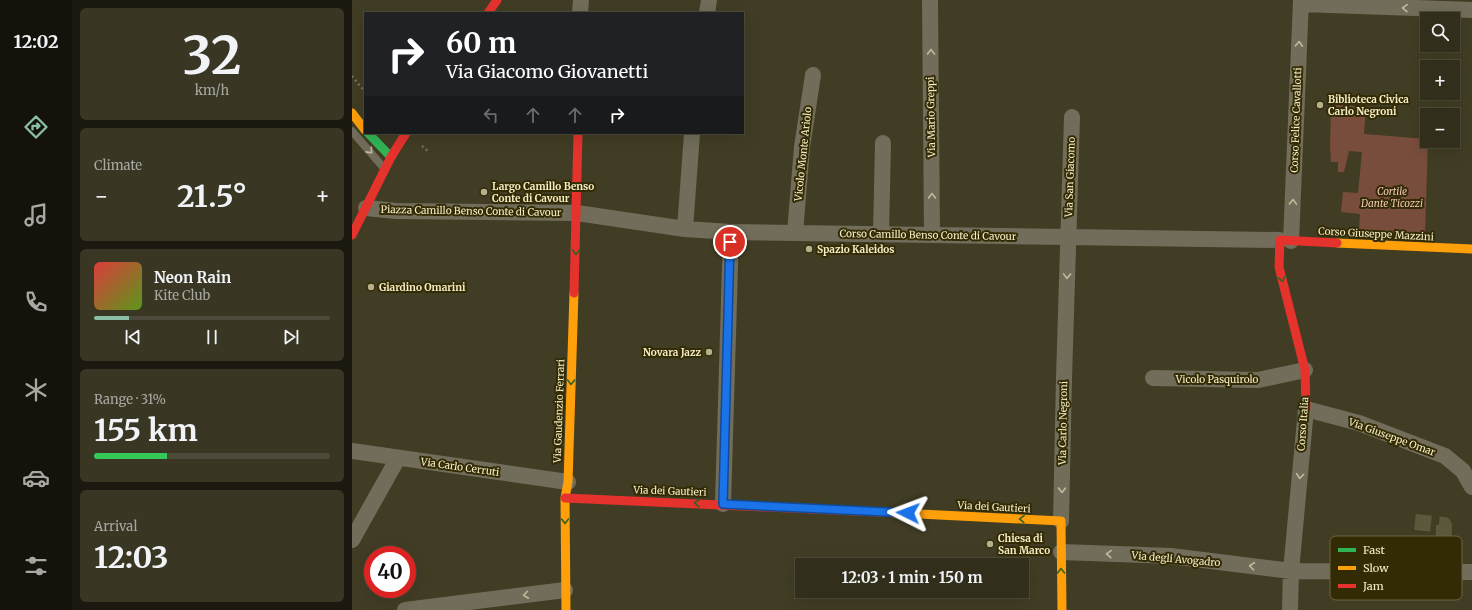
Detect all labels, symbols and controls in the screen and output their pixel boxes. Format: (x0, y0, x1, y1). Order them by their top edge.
one-way arrow (1402, 4, 1408, 12)
map controls (1420, 12, 1460, 148)
button: search (1420, 12, 1460, 52)
text: 32 (183, 23, 241, 88)
text: 60 m (446, 25, 516, 61)
icon: right (380, 28, 432, 80)
text: 12:02 (13, 30, 59, 53)
one-way arrow (1295, 41, 1303, 47)
one-way arrow (927, 49, 935, 55)
text: Via Giacomo Giovanetti (446, 60, 648, 83)
button: + (1420, 60, 1460, 100)
street label: Corso Felice Cavallotti (1288, 67, 1304, 173)
street label: Via Mario Greppi (924, 77, 938, 158)
text: km/h (195, 82, 229, 99)
place label: Biblioteca Civica Carlo Negroni (1328, 93, 1409, 118)
marker: Biblioteca Civica Carlo Negroni (1315, 100, 1325, 110)
icon: left (480, 104, 502, 126)
icon: ahead (522, 104, 544, 126)
icon: ahead (564, 104, 586, 126)
icon: right (606, 104, 628, 126)
street label: Vicolo Monte Ariolo (791, 106, 814, 203)
button: − (1420, 108, 1460, 148)
icon: directions (22, 113, 50, 141)
street label: Via San Giacomo (1062, 136, 1078, 218)
one-way arrow (365, 147, 372, 154)
text: Climate (94, 157, 142, 174)
text: 21.5° (177, 177, 247, 215)
place label: Largo Camillo Benso Conte di Cavour (492, 180, 594, 205)
text: − (94, 182, 109, 210)
text: + (315, 182, 330, 210)
park label: Cortile Dante Ticozzi (1360, 185, 1423, 210)
marker: Largo Camillo Benso Conte di Cavour (479, 187, 489, 197)
one-way arrow (928, 193, 936, 199)
one-way arrow (1288, 199, 1297, 205)
icon: music (22, 201, 50, 229)
street label: Piazza Camillo Benso Conte di Cavour (380, 203, 562, 219)
street label: Corso Giuseppe Mazzini (1318, 224, 1434, 244)
pin (713, 225, 747, 259)
street label: Corso Camillo Benso Conte di Cavour (840, 227, 1017, 243)
icon: arrive (719, 231, 741, 253)
place label: Spazio Kaleidos (817, 243, 894, 256)
marker: Spazio Kaleidos (804, 244, 814, 254)
one-way arrow (572, 249, 580, 255)
text: Neon Rain (154, 268, 231, 287)
one-way arrow (1063, 273, 1071, 279)
one-way arrow (1277, 275, 1286, 282)
place label: Giardino Omarini (379, 281, 466, 294)
marker: Giardino Omarini (366, 282, 376, 292)
text: Kite Club (154, 287, 210, 304)
icon: phone (22, 288, 50, 316)
icon: previous (122, 326, 144, 348)
icon: pause (201, 326, 223, 348)
icon: next (280, 326, 302, 348)
place label: Novara Jazz (643, 346, 701, 359)
marker: Novara Jazz (704, 347, 714, 357)
street label: Via Gaudenzio Ferrari (551, 359, 567, 464)
street label: Vicolo Pasquirolo (1175, 373, 1258, 386)
icon: climate (22, 376, 50, 404)
one-way arrow (567, 379, 575, 385)
street label: Via Carlo Negroni (1056, 381, 1070, 466)
text: Range · 31% (94, 391, 166, 408)
street label: Corso Italia (1295, 396, 1311, 451)
text: 155 km (94, 411, 198, 449)
street label: Via Giuseppe Omar (1346, 415, 1438, 459)
street label: Via Carlo Cerruti (419, 455, 500, 479)
icon: car (22, 464, 50, 492)
one-way arrow (1295, 473, 1304, 479)
street label: Via dei Gautieri (632, 483, 707, 499)
one-way arrow (1058, 487, 1066, 493)
position arrow (887, 492, 929, 534)
one-way arrow (694, 499, 700, 508)
street label: Via dei Gautieri (956, 499, 1031, 515)
one-way arrow (1019, 515, 1025, 523)
text: Arrival (94, 518, 137, 535)
one-way arrow (561, 518, 569, 524)
place label: Chiesa di San Marco (998, 532, 1050, 557)
legend (1330, 536, 1462, 600)
text: 12:03 (94, 538, 168, 576)
marker: Chiesa di San Marco (985, 539, 995, 549)
text: Fast (1363, 543, 1386, 557)
speed limit sign: 40 (364, 546, 416, 598)
street label: Via degli Avogadro (1130, 549, 1221, 569)
one-way arrow (1106, 550, 1112, 558)
icon: filters (22, 552, 50, 580)
text: Slow (1363, 561, 1389, 575)
one-way arrow (1249, 562, 1255, 571)
text: 12:03 · 1 min · 150 m (842, 568, 982, 587)
one-way arrow (1057, 568, 1065, 574)
text: Jam (1362, 579, 1384, 593)
one-way arrow (523, 590, 529, 599)

